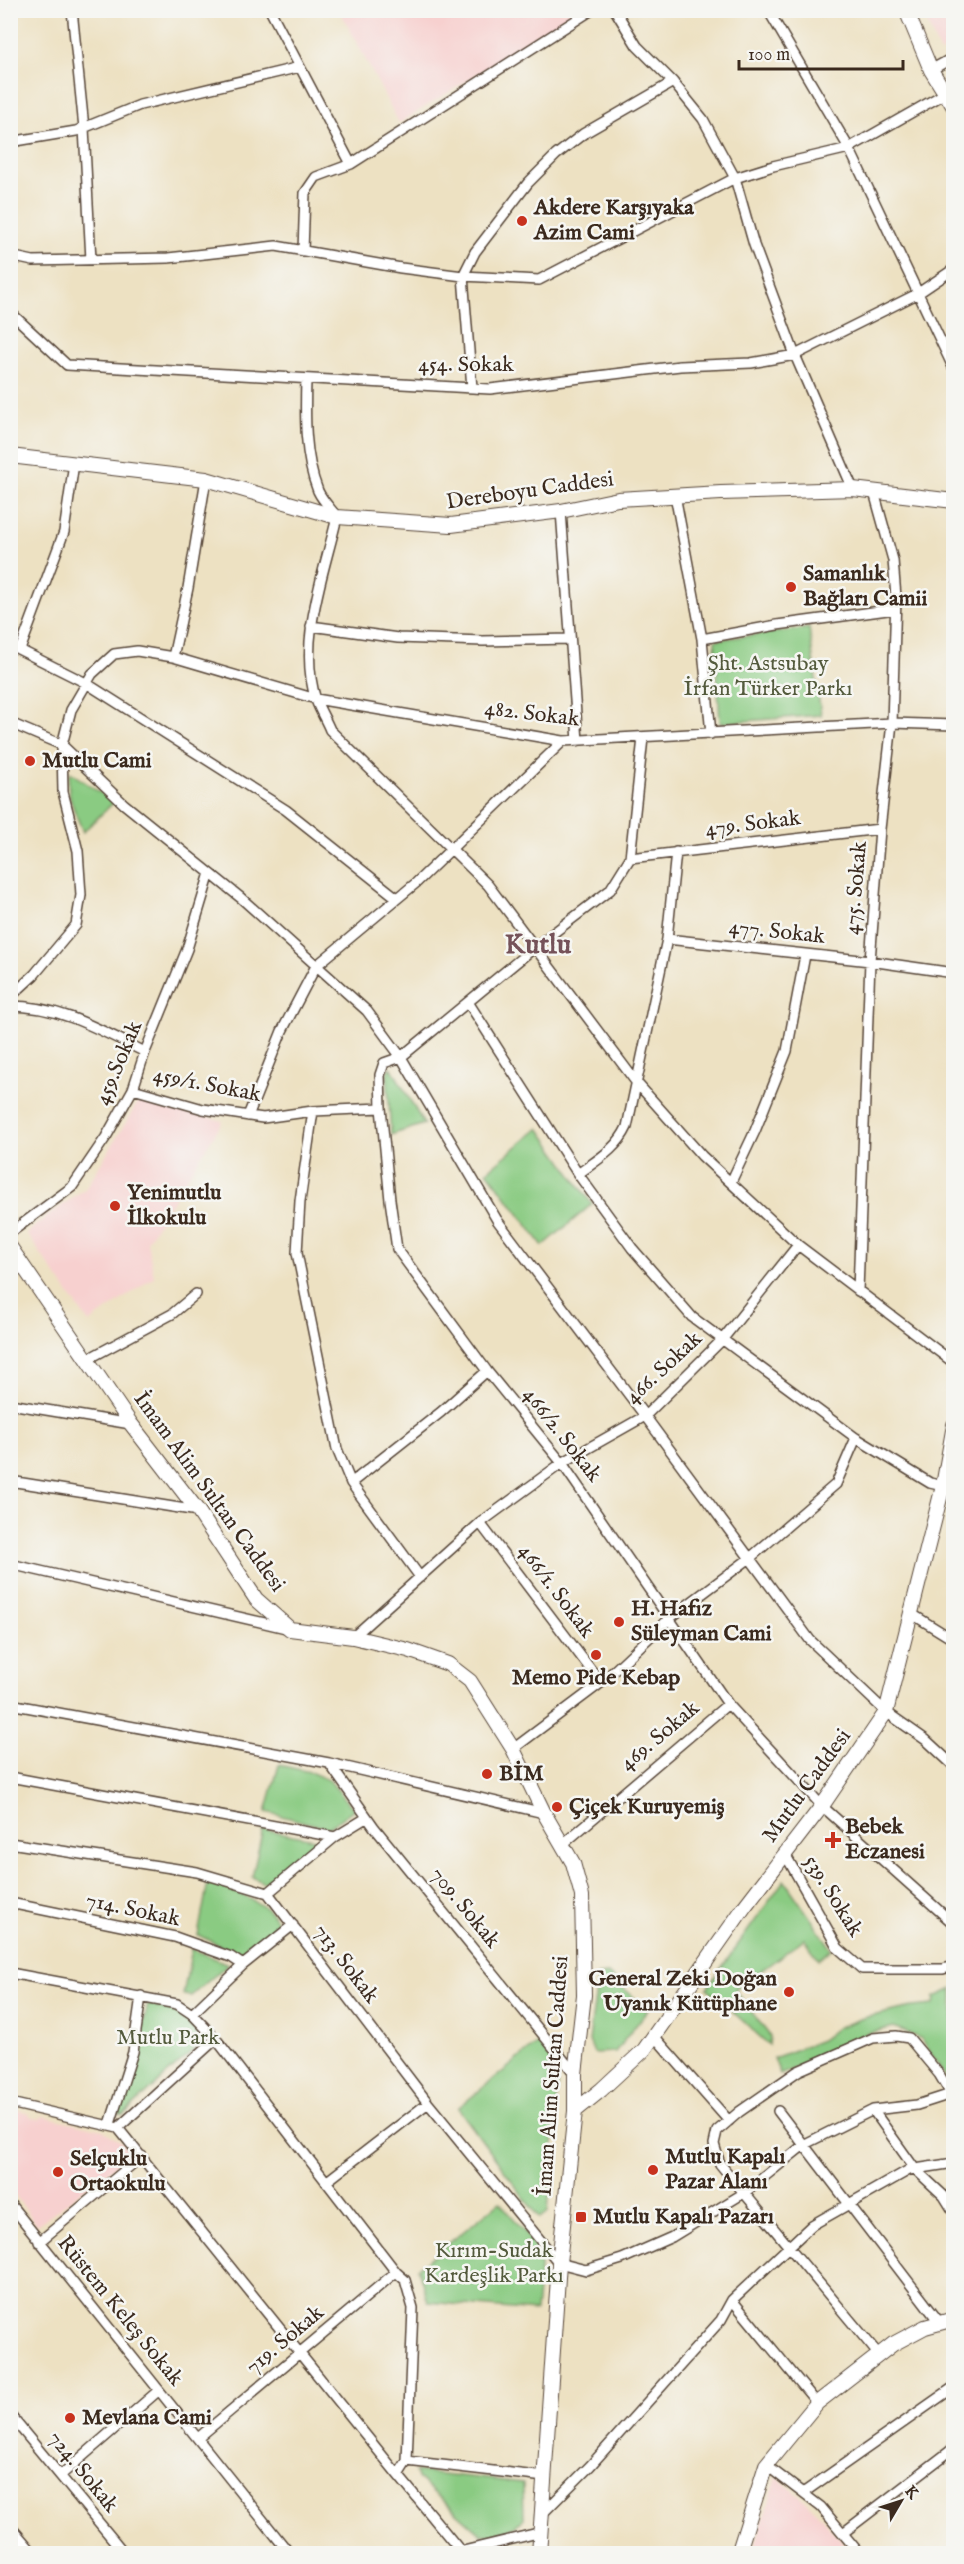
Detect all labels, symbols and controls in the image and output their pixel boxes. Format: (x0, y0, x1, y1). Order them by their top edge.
scale bar (739, 33, 902, 71)
text: 100 m (748, 44, 790, 67)
place label: Akdere Karşıyaka Azim Cami (533, 194, 694, 247)
marker: Akdere Karşıyaka Azim Cami (515, 214, 529, 228)
street label: 454. Sokak (418, 351, 514, 379)
street label: Dereboyu Caddesi (444, 465, 616, 517)
place label: Samanlık Bağları Camii (803, 560, 927, 613)
marker: Samanlık Bağları Camii (784, 580, 798, 594)
park label: Şht. Astsubay İrfan Türker Parkı (684, 650, 853, 703)
street label: 482. Sokak (483, 694, 581, 734)
place label: Mutlu Cami (42, 747, 152, 775)
marker: Mutlu Cami (23, 754, 37, 768)
street label: 479. Sokak (704, 804, 802, 844)
street label: 475. Sokak (838, 840, 874, 936)
street label: 477. Sokak (728, 913, 827, 951)
district label: Kutlu (505, 928, 572, 963)
street label: 459.Sokak (89, 1016, 149, 1109)
street label: 459/1. Sokak (151, 1061, 264, 1109)
place label: Yenimutlu İlkokulu (127, 1179, 222, 1232)
marker: Yenimutlu İlkokulu (108, 1199, 122, 1213)
street label: 466. Sokak (620, 1325, 708, 1411)
street label: 466/2. Sokak (516, 1382, 608, 1488)
street label: İmam Alim Sultan Caddesi (127, 1386, 291, 1598)
street label: 466/1. Sokak (512, 1538, 601, 1644)
place label: H. Hafız Süleyman Cami (631, 1595, 772, 1648)
marker: H. Hafız Süleyman Cami (612, 1615, 626, 1629)
marker: Memo Pide Kebap (589, 1648, 603, 1662)
place label: Memo Pide Kebap (512, 1664, 680, 1692)
street label: 469. Sokak (615, 1695, 706, 1777)
street label: Mutlu Caddesi (756, 1724, 858, 1848)
place label: BİM (499, 1760, 544, 1788)
marker: BİM (480, 1767, 494, 1781)
place label: Çiçek Kuruyemiş (569, 1793, 725, 1821)
marker: Çiçek Kuruyemiş (550, 1800, 564, 1814)
place label: Bebek Eczanesi (845, 1813, 925, 1866)
marker: Bebek Eczanesi (826, 1833, 840, 1847)
street label: 539. Sokak (797, 1850, 869, 1942)
street label: 709. Sokak (424, 1862, 506, 1954)
street label: 714. Sokak (83, 1886, 183, 1934)
street label: 713. Sokak (307, 1919, 385, 2009)
street label: İmam Alim Sultan Caddesi (531, 1955, 575, 2197)
place label: General Zeki Doğan Uyanık Kütüphane (589, 1965, 777, 2018)
marker: General Zeki Doğan Uyanık Kütüphane (782, 1985, 796, 1999)
park label: Mutlu Park (116, 2024, 220, 2052)
place label: Mutlu Kapalı Pazar Alanı (665, 2143, 785, 2196)
place label: Selçuklu Ortaokulu (70, 2145, 166, 2198)
marker: Mutlu Kapalı Pazar Alanı (646, 2163, 660, 2177)
marker: Selçuklu Ortaokulu (51, 2165, 65, 2179)
place label: Mutlu Kapalı Pazarı (593, 2203, 774, 2231)
marker: Mutlu Kapalı Pazarı (574, 2210, 588, 2224)
street label: Rüstem Keleş Sokak (51, 2230, 190, 2392)
park label: Kırım-Sudak Kardeşlik Parkı (424, 2237, 564, 2290)
street label: 719. Sokak (240, 2299, 330, 2381)
place label: Mevlana Cami (82, 2404, 212, 2432)
marker: Mevlana Cami (63, 2411, 77, 2425)
street label: 724. Sokak (41, 2425, 125, 2519)
north arrow (871, 2471, 931, 2531)
text: K (900, 2482, 923, 2505)

